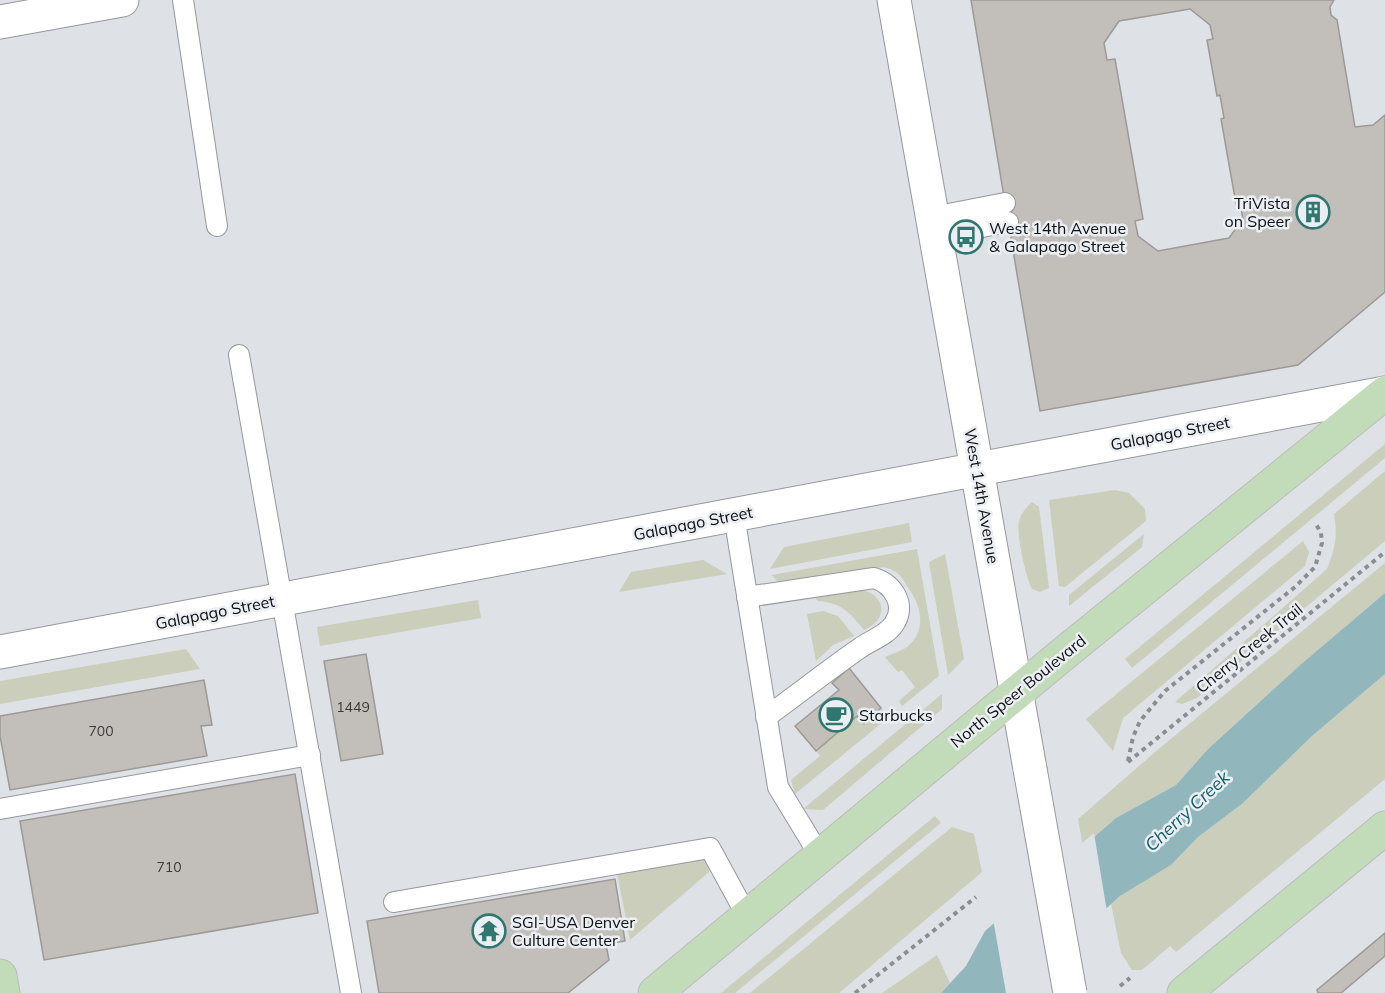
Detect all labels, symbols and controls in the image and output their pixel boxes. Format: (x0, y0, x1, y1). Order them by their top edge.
place label: TriVista on Speer (1225, 193, 1290, 231)
building icon: TriVista on Speer (1295, 194, 1331, 230)
place label: West 14th Avenue & Galapago Street (989, 218, 1126, 256)
bus stop icon: West 14th Avenue & Galapago Street (948, 219, 984, 255)
street label: Galapago Street (1109, 412, 1232, 454)
street label: West 14th Avenue (960, 427, 1004, 565)
street label: Galapago Street (632, 502, 755, 544)
street label: Galapago Street (154, 591, 277, 633)
street label: Cherry Creek Trail (1192, 599, 1306, 697)
street label: North Speer Boulevard (946, 630, 1090, 752)
cafe icon: Starbucks (818, 697, 854, 733)
house number: 1449 (336, 698, 370, 716)
place label: Starbucks (859, 705, 933, 725)
house number: 700 (88, 722, 114, 740)
water label: Cherry Creek (1140, 765, 1235, 856)
house number: 710 (156, 858, 182, 876)
place label: SGI-USA Denver Culture Center (512, 912, 635, 950)
temple icon: SGI-USA Denver Culture Center (471, 913, 507, 949)

